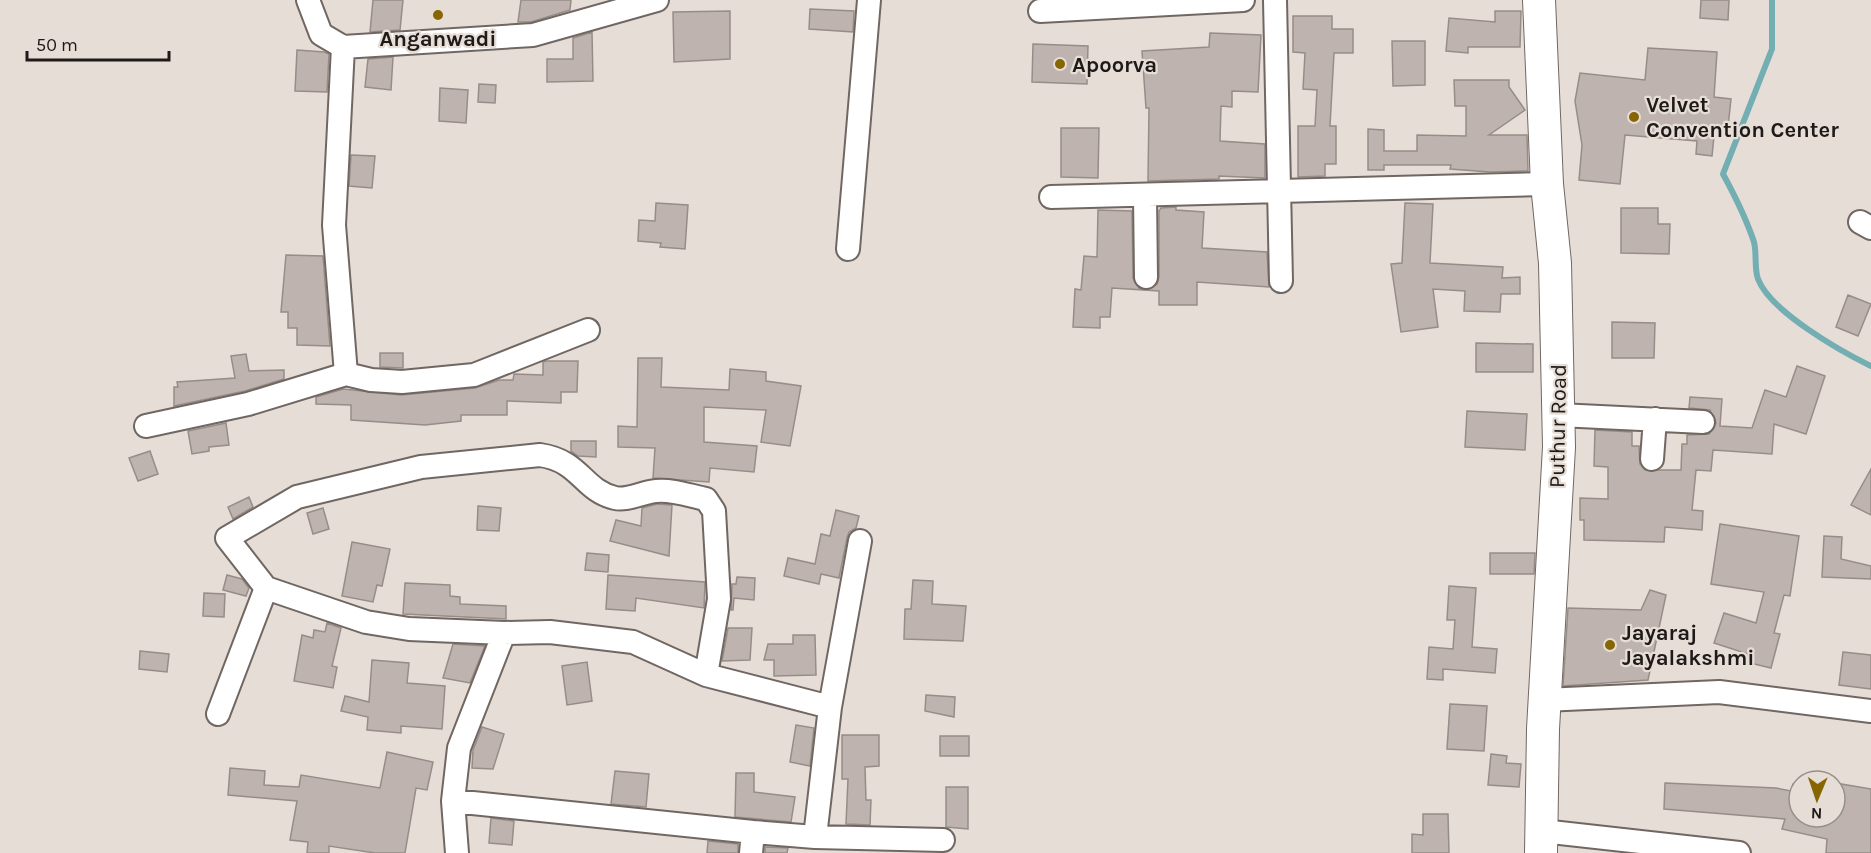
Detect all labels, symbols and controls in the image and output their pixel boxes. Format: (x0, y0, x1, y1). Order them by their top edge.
marker: Anganwadi (431, 8, 445, 22)
scale bar (27, 24, 170, 62)
place label: Anganwadi (379, 26, 497, 52)
text: 50 m (36, 34, 78, 56)
place label: Apoorva (1072, 52, 1157, 78)
marker: Apoorva (1053, 57, 1067, 71)
place label: Velvet Convention Center (1646, 92, 1839, 143)
marker: Velvet Convention Center (1627, 110, 1641, 124)
street label: Puthur Road (1544, 364, 1572, 488)
place label: Jayaraj Jayalakshmi (1622, 620, 1755, 671)
marker: Jayaraj Jayalakshmi (1603, 638, 1617, 652)
north arrow (1787, 769, 1847, 829)
text: N (1810, 804, 1823, 823)

